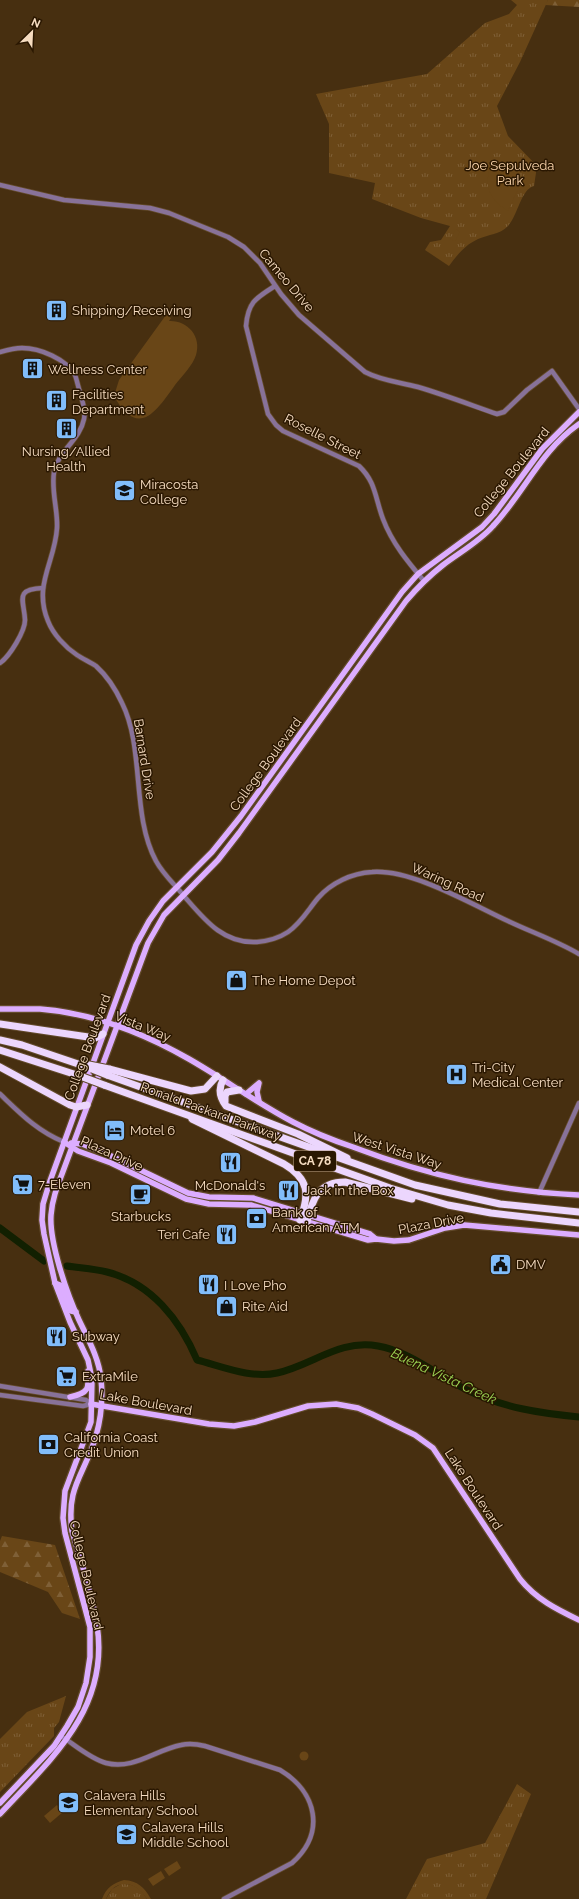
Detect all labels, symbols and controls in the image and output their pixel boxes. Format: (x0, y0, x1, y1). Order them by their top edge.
north arrow (12, 12, 52, 52)
text: N (29, 16, 42, 31)
park label: Joe Sepulveda Park (466, 158, 554, 188)
street label: Cameo Drive (256, 246, 318, 315)
building icon: Shipping/Receiving (44, 297, 70, 323)
place label: Shipping/Receiving (72, 303, 191, 318)
building icon: Wellness Center (19, 356, 45, 382)
place label: Wellness Center (48, 362, 147, 377)
place label: Facilities Department (72, 387, 145, 417)
building icon: Facilities Department (44, 388, 70, 414)
street label: Roselle Street (282, 411, 364, 462)
building icon: Nursing/Allied Health (53, 416, 79, 442)
street label: College Boulevard (470, 424, 552, 520)
place label: Nursing/Allied Health (22, 444, 110, 474)
place label: Miracosta College (140, 477, 198, 507)
school or university icon: Miracosta College (111, 478, 137, 504)
street label: College Boulevard (226, 715, 304, 814)
street label: Barnard Drive (131, 718, 158, 801)
street label: Waring Road (409, 860, 486, 905)
shop icon: The Home Depot (224, 967, 250, 993)
place label: The Home Depot (252, 973, 356, 988)
street label: College Boulevard (61, 992, 114, 1102)
street label: Vista Way (113, 1008, 173, 1044)
place label: Tri-City Medical Center (472, 1060, 563, 1090)
hospital icon: Tri-City Medical Center (443, 1061, 469, 1087)
street label: Ronald Packard Parkway (139, 1079, 283, 1144)
hotel icon: Motel 6 (101, 1117, 127, 1143)
place label: Motel 6 (130, 1123, 175, 1138)
street label: West Vista Way (350, 1129, 443, 1172)
street label: Plaza Drive (78, 1133, 146, 1174)
restaurant icon: McDonald's (217, 1150, 243, 1176)
road number: CA 78 (294, 1151, 336, 1171)
supermarket icon: 7-Eleven (10, 1171, 36, 1197)
place label: 7-Eleven (38, 1177, 91, 1192)
restaurant icon: Jack in the Box (276, 1177, 302, 1203)
place label: McDonald's (195, 1178, 265, 1193)
cafe icon: Starbucks (128, 1181, 154, 1207)
place label: Jack in the Box (304, 1183, 394, 1198)
place label: Bank of American ATM (272, 1205, 360, 1235)
bank icon: Bank of American ATM (243, 1206, 269, 1232)
place label: Starbucks (111, 1209, 171, 1224)
street label: Plaza Drive (397, 1210, 466, 1237)
restaurant icon: Teri Cafe (213, 1221, 239, 1247)
place label: Teri Cafe (158, 1227, 210, 1242)
public building icon: DMV (487, 1251, 513, 1277)
place label: DMV (516, 1257, 546, 1272)
restaurant icon: I Love Pho (195, 1272, 221, 1298)
place label: I Love Pho (224, 1278, 287, 1293)
shop icon: Rite Aid (213, 1293, 239, 1319)
place label: Rite Aid (242, 1299, 288, 1314)
restaurant icon: Subway (43, 1323, 69, 1349)
place label: Subway (72, 1329, 120, 1344)
water label: Buena Vista Creek (389, 1345, 500, 1408)
supermarket icon: ExtraMile (53, 1363, 79, 1389)
place label: ExtraMile (82, 1369, 138, 1384)
street label: Lake Boulevard (99, 1387, 193, 1418)
place label: California Coast Credit Union (64, 1430, 159, 1460)
bank icon: California Coast Credit Union (36, 1431, 62, 1457)
street label: Lake Boulevard (442, 1446, 505, 1533)
street label: College Boulevard (67, 1519, 106, 1631)
place label: Calavera Hills Elementary School (84, 1788, 198, 1818)
school or university icon: Calavera Hills Elementary School (55, 1789, 81, 1815)
place label: Calavera Hills Middle School (142, 1820, 229, 1850)
school or university icon: Calavera Hills Middle School (114, 1821, 140, 1847)

